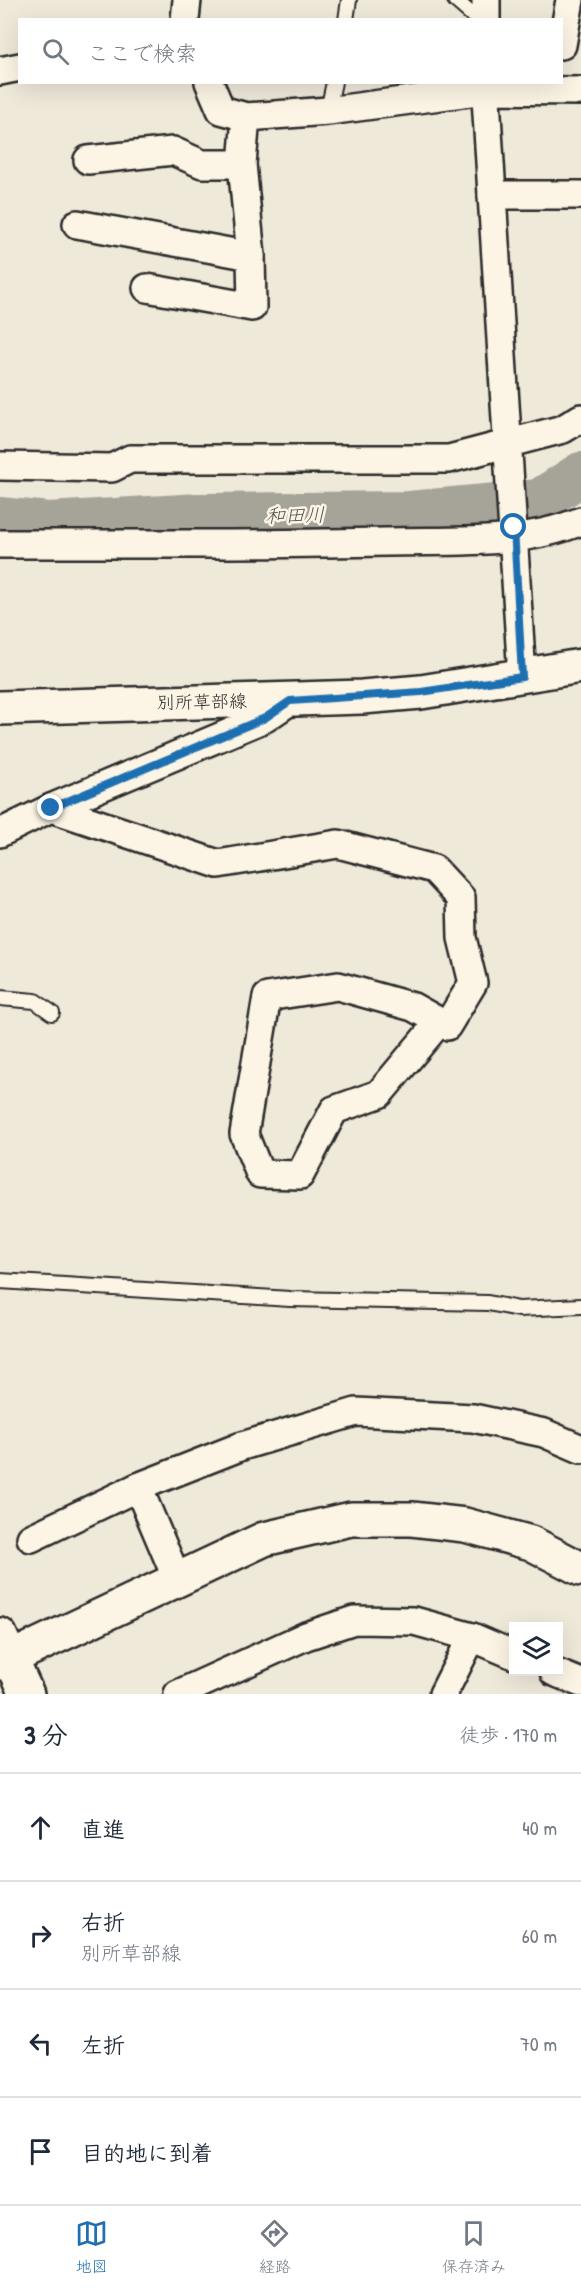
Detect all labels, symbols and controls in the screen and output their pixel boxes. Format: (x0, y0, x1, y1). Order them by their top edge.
search box (18, 18, 563, 84)
icon: search (39, 35, 72, 68)
text: ここで検索 (87, 38, 197, 68)
water label: 和田川 (265, 500, 325, 529)
route start (500, 513, 526, 539)
street label: 別所草部線 (157, 688, 247, 715)
route end (37, 794, 63, 820)
map controls (509, 1622, 563, 1676)
button: layers (509, 1622, 563, 1676)
text: 3 分 (24, 1717, 68, 1752)
text: 徒歩 · 170 m (459, 1721, 557, 1748)
icon: ahead (24, 1811, 57, 1844)
text: 直進 (81, 1814, 125, 1844)
text: 40 m (522, 1814, 557, 1841)
text: 右折 (81, 1907, 125, 1937)
icon: right (24, 1919, 57, 1952)
text: 60 m (522, 1922, 557, 1949)
text: 別所草部線 (81, 1939, 181, 1966)
icon: left (24, 2027, 57, 2060)
text: 左折 (81, 2030, 125, 2060)
text: 70 m (520, 2030, 557, 2057)
icon: arrive (24, 2135, 57, 2168)
text: 目的地に到着 (81, 2138, 213, 2168)
tab: 地図 (75, 2217, 108, 2277)
tab: 経路 (258, 2217, 291, 2277)
tab: 保存済み (442, 2217, 506, 2277)

